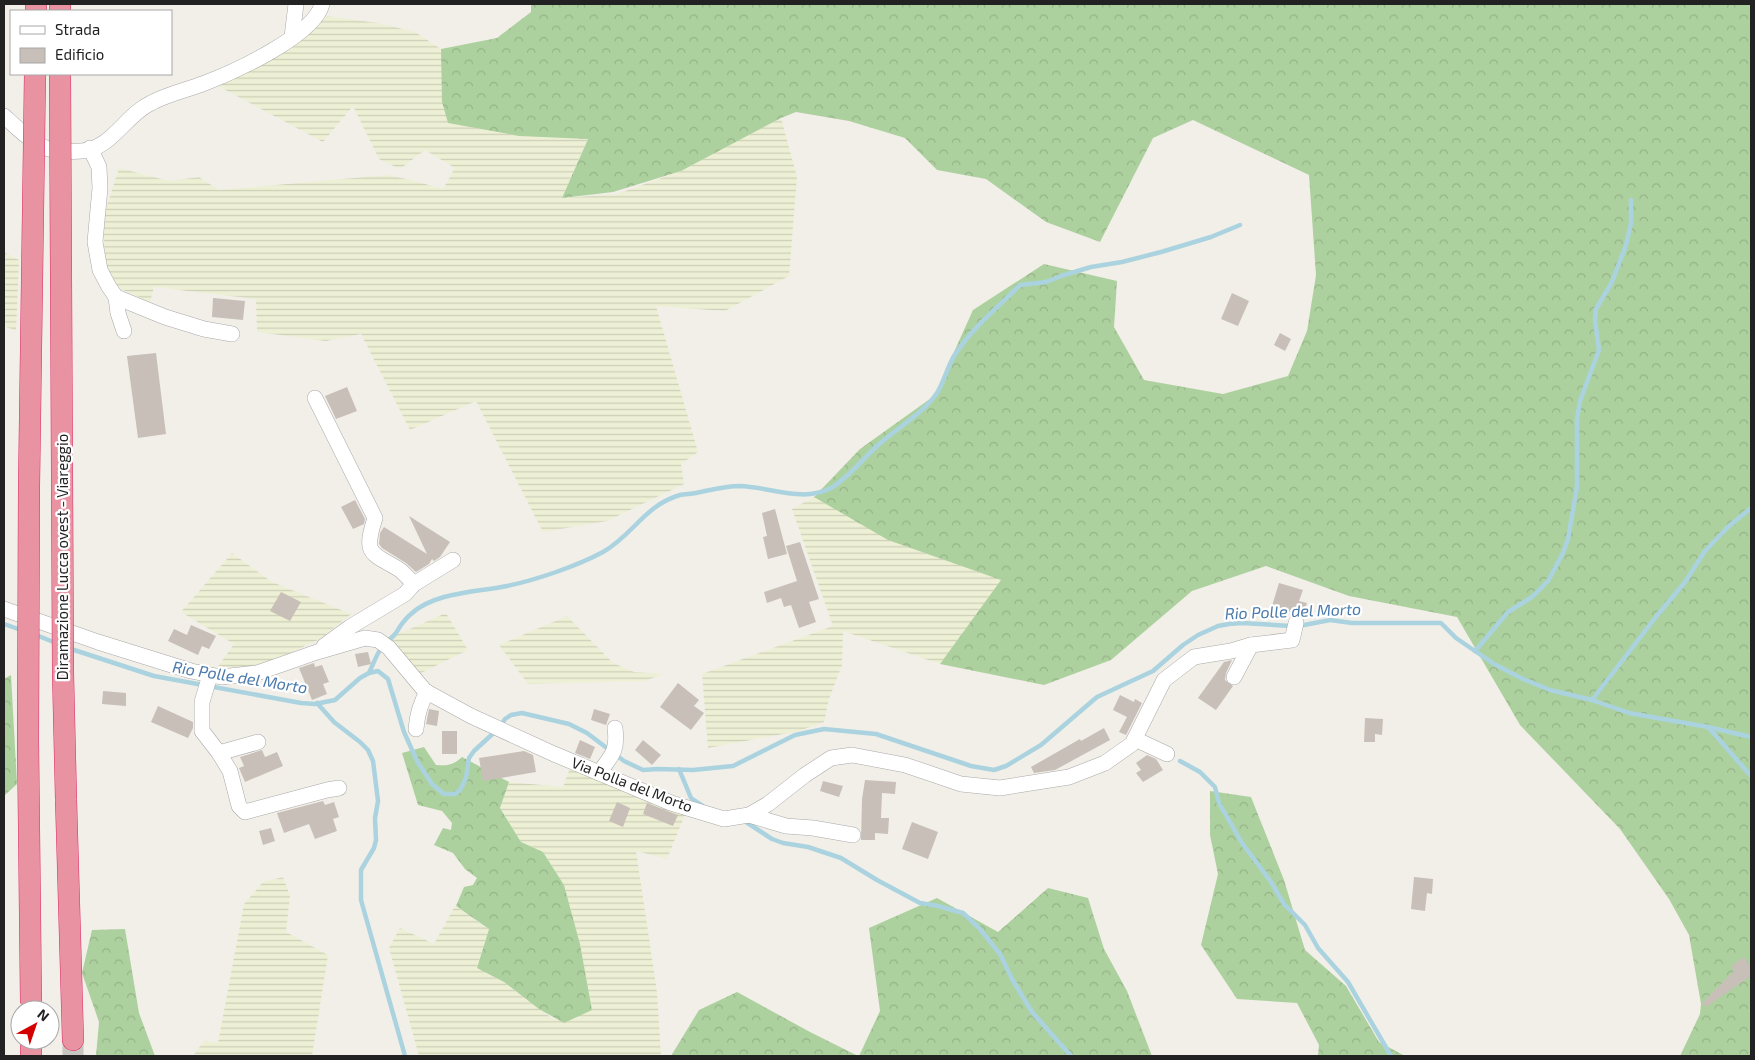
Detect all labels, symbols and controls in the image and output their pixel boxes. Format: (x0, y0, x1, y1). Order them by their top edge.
legend (10, 10, 172, 75)
text: Strada (55, 20, 100, 38)
text: Edificio (55, 45, 104, 63)
street label: Diramazione Lucca ovest - Viareggio (53, 434, 71, 680)
water label: Rio Polle del Morto (1224, 599, 1361, 622)
water label: Rio Polle del Morto (171, 656, 309, 697)
street label: Via Polla del Morto (569, 753, 695, 815)
north arrow (10, 1000, 60, 1050)
text: N (34, 1005, 53, 1024)

